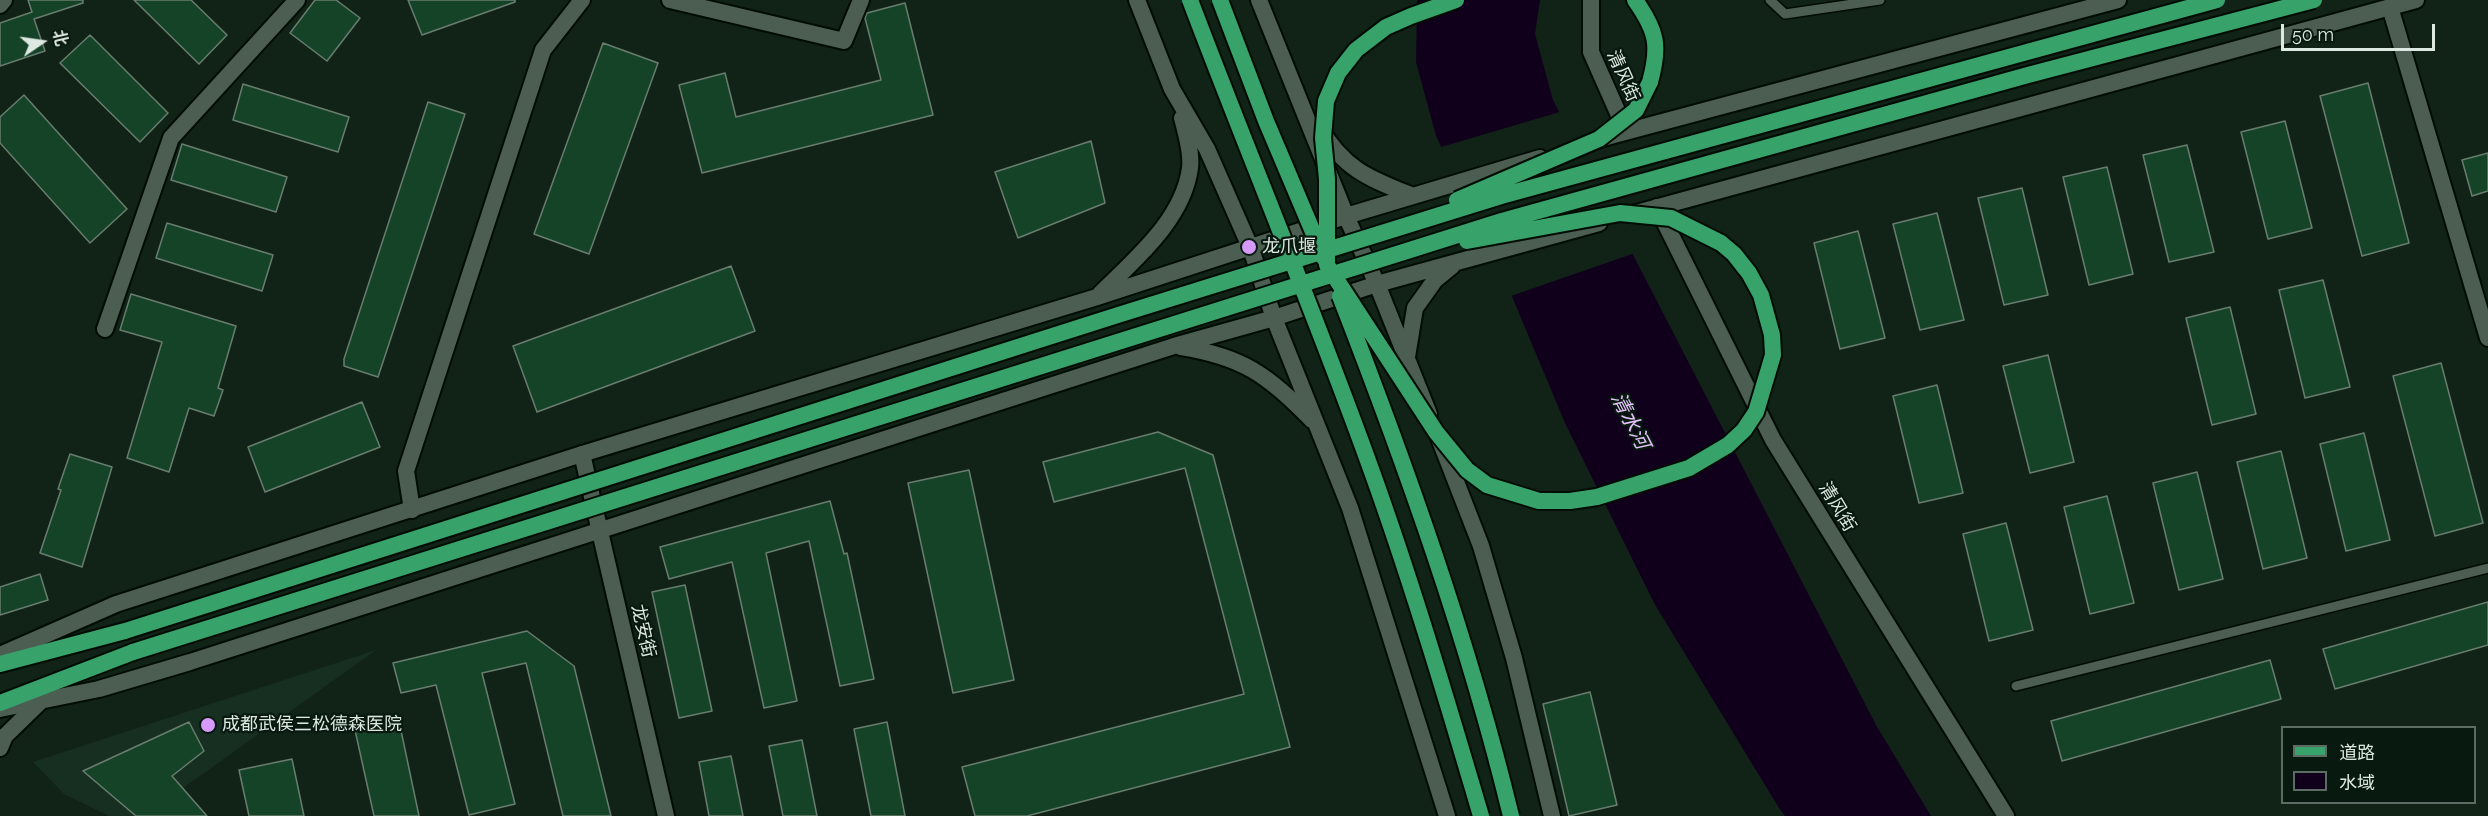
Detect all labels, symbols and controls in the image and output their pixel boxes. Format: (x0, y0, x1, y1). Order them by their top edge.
north arrow (12, 12, 72, 72)
scale bar (2284, 12, 2438, 50)
text: 50 m (2292, 24, 2334, 45)
text: 北 (49, 28, 71, 48)
street label: 清风街 (1602, 47, 1644, 105)
place label: 龙爪堰 (1262, 236, 1316, 258)
marker: 龙爪堰 (1240, 238, 1258, 256)
water label: 清水河 (1606, 389, 1654, 453)
street label: 清风街 (1814, 478, 1860, 536)
street label: 龙安街 (626, 602, 660, 660)
place label: 成都武侯三松德森医院 (222, 714, 402, 736)
marker: 成都武侯三松德森医院 (199, 716, 217, 734)
legend (2281, 726, 2476, 804)
text: 道路 (2339, 742, 2375, 763)
text: 水域 (2339, 772, 2375, 793)

